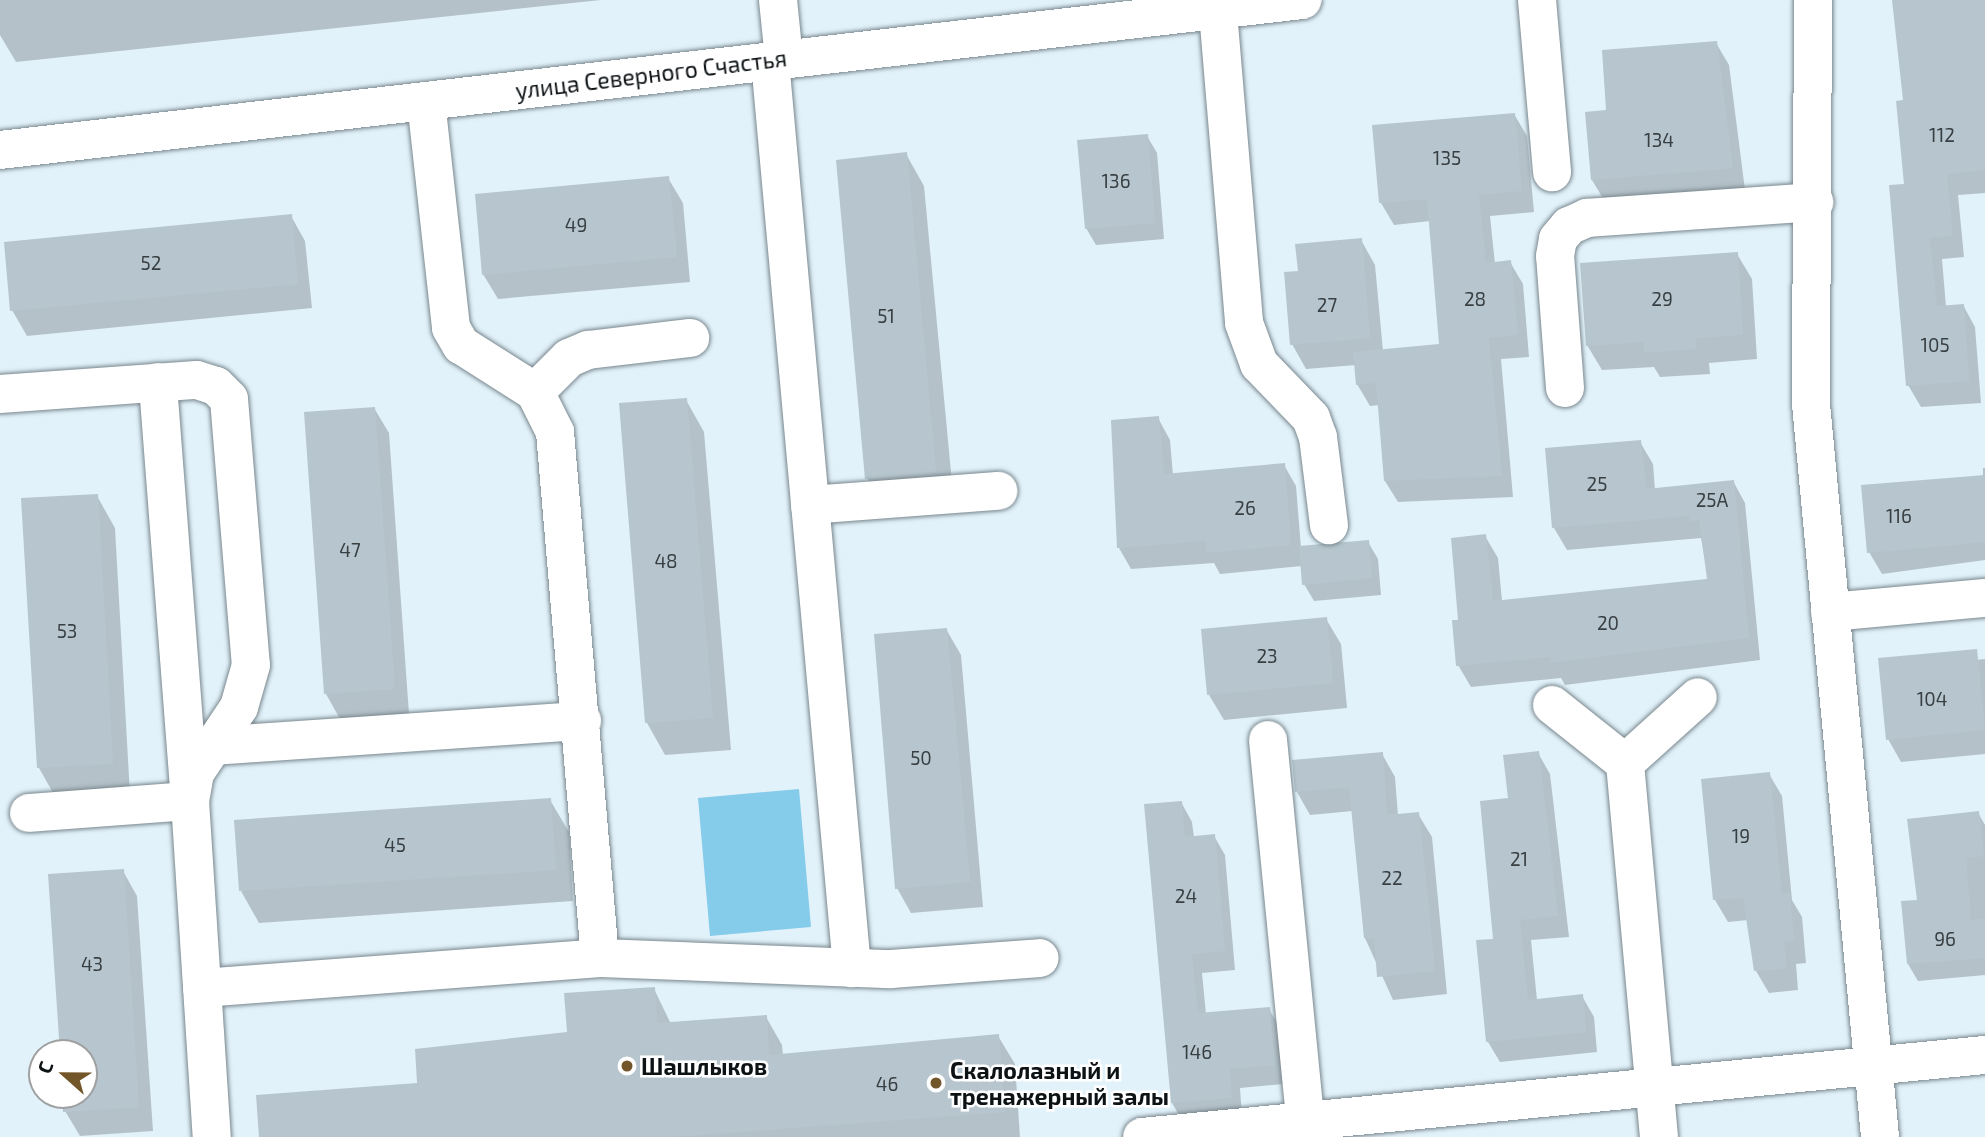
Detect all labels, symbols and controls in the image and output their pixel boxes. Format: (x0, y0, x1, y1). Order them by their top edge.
street label: улица Северного Счастья (514, 44, 788, 104)
house number: 112 (1929, 124, 1955, 146)
house number: 134 (1644, 129, 1674, 151)
house number: 135 (1433, 147, 1461, 169)
house number: 136 (1102, 170, 1130, 192)
house number: 49 (565, 214, 587, 236)
house number: 52 (141, 252, 161, 274)
house number: 28 (1464, 288, 1486, 310)
house number: 29 (1651, 288, 1673, 310)
house number: 27 (1317, 294, 1337, 316)
house number: 51 (877, 305, 895, 327)
house number: 105 (1920, 334, 1950, 356)
house number: 25 (1587, 473, 1607, 495)
house number: 25А (1696, 489, 1728, 511)
house number: 26 (1234, 497, 1256, 519)
house number: 116 (1886, 505, 1912, 527)
house number: 47 (339, 539, 361, 561)
house number: 48 (654, 550, 678, 572)
house number: 20 (1597, 612, 1619, 634)
house number: 53 (57, 620, 77, 642)
house number: 23 (1256, 645, 1278, 667)
house number: 104 (1917, 688, 1947, 710)
house number: 50 (910, 747, 932, 769)
house number: 19 (1732, 825, 1750, 847)
house number: 45 (384, 834, 406, 856)
house number: 21 (1510, 848, 1528, 870)
house number: 22 (1381, 867, 1403, 889)
house number: 24 (1175, 885, 1197, 907)
house number: 96 (1934, 928, 1956, 950)
house number: 43 (81, 953, 103, 975)
north arrow (28, 1039, 98, 1109)
house number: 146 (1182, 1041, 1212, 1063)
place label: Шашлыков (641, 1052, 767, 1080)
place label: Скалолазный и тренажерный залы (950, 1056, 1169, 1110)
text: С (32, 1058, 58, 1076)
marker: Шашлыков (619, 1058, 635, 1074)
house number: 46 (876, 1073, 898, 1095)
marker: Скалолазный и тренажерный залы (928, 1075, 944, 1091)

